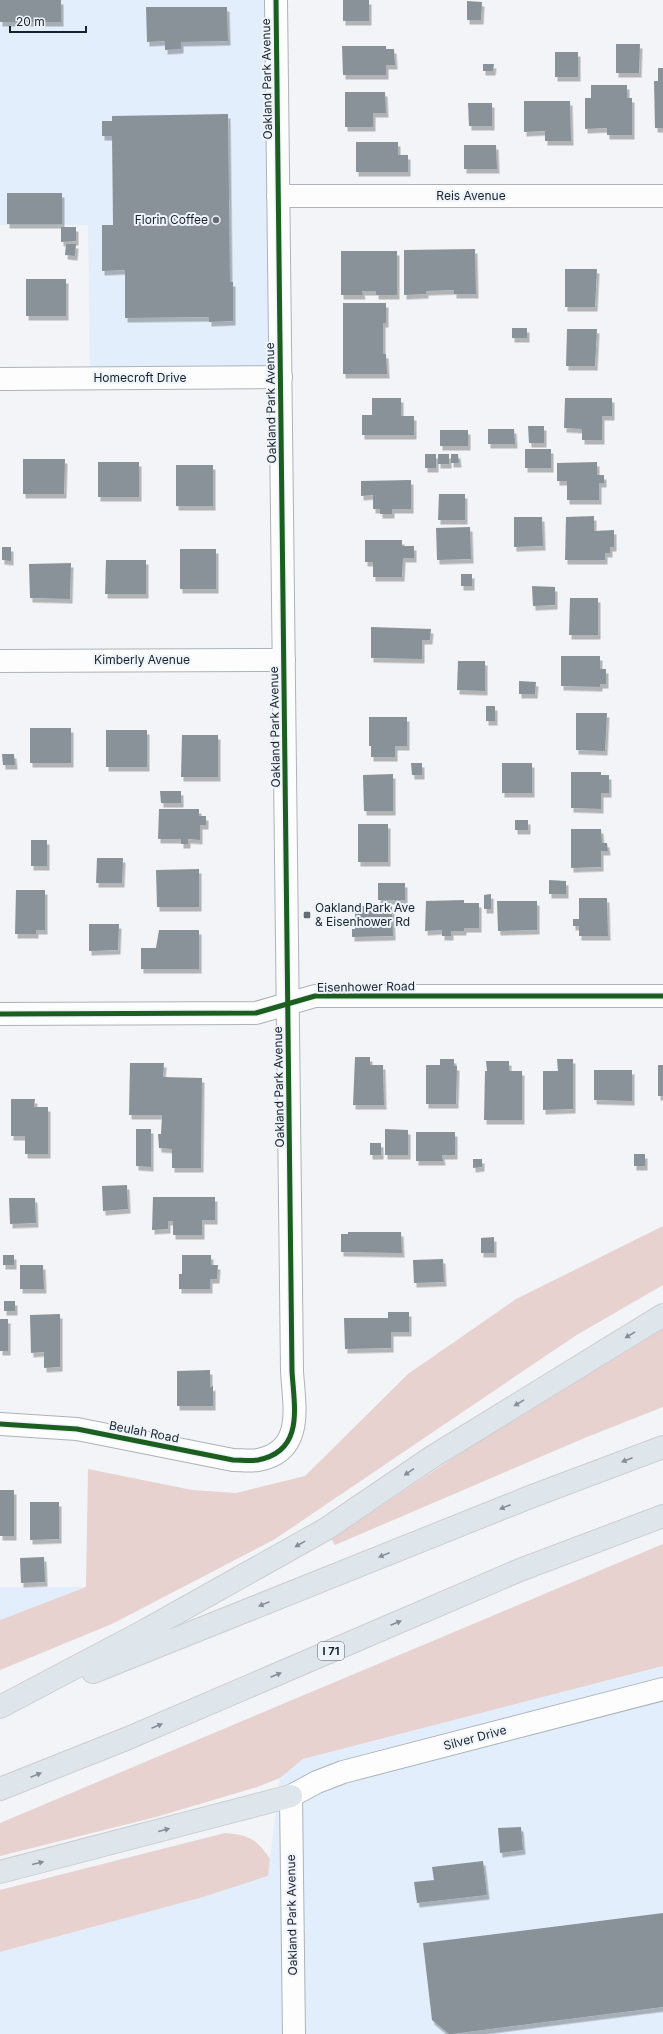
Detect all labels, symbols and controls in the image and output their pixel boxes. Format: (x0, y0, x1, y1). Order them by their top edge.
scale bar (10, 8, 86, 34)
text: 20 m (16, 14, 45, 29)
street label: Oakland Park Avenue (258, 18, 275, 140)
street label: Reis Avenue (436, 188, 506, 203)
place label: Florin Coffee (135, 212, 208, 227)
marker: Florin Coffee (211, 215, 221, 225)
street label: Oakland Park Avenue (262, 342, 279, 464)
street label: Homecroft Drive (93, 370, 187, 385)
street label: Kimberly Avenue (94, 652, 190, 667)
street label: Oakland Park Avenue (266, 666, 283, 788)
place label: Oakland Park Ave & Eisenhower Rd (315, 900, 415, 929)
marker: Oakland Park Ave & Eisenhower Rd (302, 910, 312, 920)
street label: Eisenhower Road (317, 978, 415, 995)
street label: Oakland Park Avenue (270, 1026, 287, 1148)
one-way arrow (624, 1332, 636, 1339)
one-way arrow (514, 1399, 524, 1407)
street label: Beulah Road (108, 1417, 180, 1446)
one-way arrow (620, 1458, 632, 1464)
one-way arrow (404, 1468, 414, 1476)
one-way arrow (499, 1504, 511, 1510)
one-way arrow (294, 1540, 306, 1547)
one-way arrow (378, 1553, 390, 1559)
one-way arrow (257, 1601, 269, 1607)
one-way arrow (390, 1620, 402, 1626)
road number: I 71 (318, 1642, 344, 1660)
one-way arrow (271, 1671, 283, 1677)
street label: Silver Drive (442, 1722, 508, 1753)
one-way arrow (151, 1723, 162, 1729)
one-way arrow (31, 1771, 43, 1777)
one-way arrow (157, 1826, 170, 1832)
street label: Oakland Park Avenue (283, 1854, 300, 1976)
one-way arrow (32, 1859, 44, 1865)

